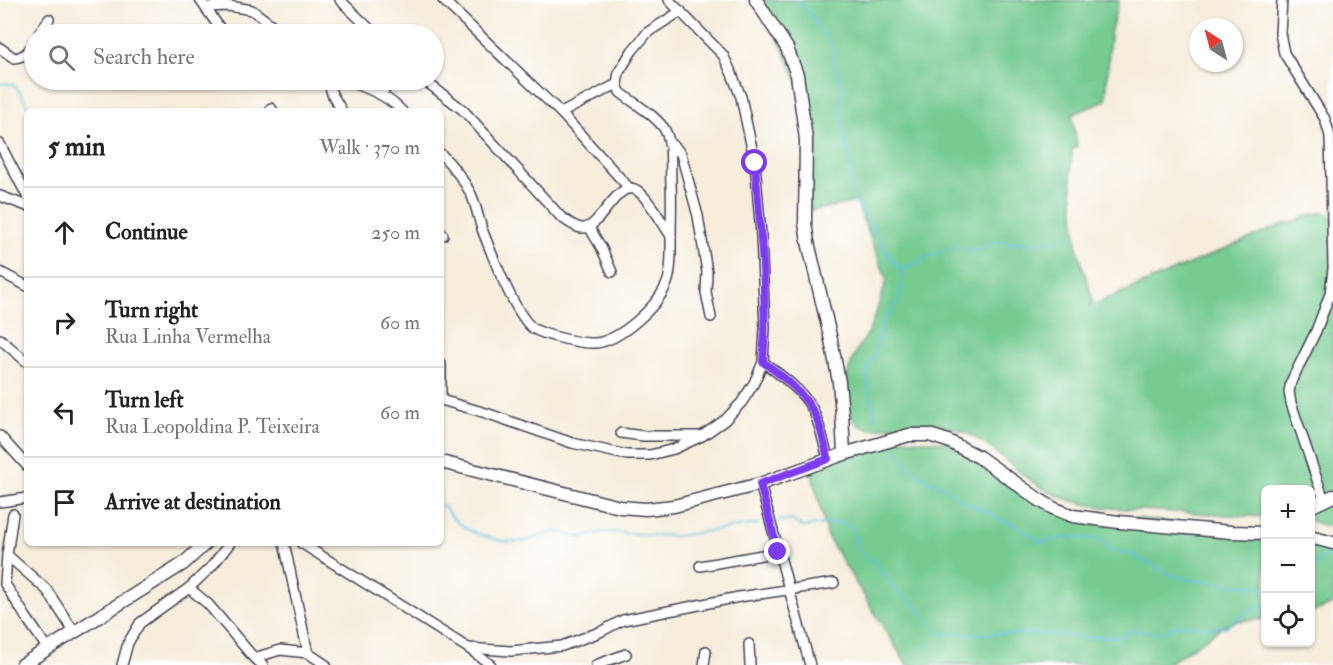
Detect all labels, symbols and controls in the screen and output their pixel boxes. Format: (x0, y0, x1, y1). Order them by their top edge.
north arrow (1189, 18, 1243, 72)
search box (24, 24, 444, 90)
icon: search (45, 41, 78, 74)
text: Search here (93, 43, 195, 71)
text: 5 min (48, 131, 105, 163)
text: Walk · 370 m (319, 135, 420, 160)
route start (741, 149, 767, 175)
icon: ahead (48, 216, 81, 249)
text: Continue (105, 218, 188, 246)
text: 250 m (371, 220, 420, 245)
text: Turn right (105, 296, 198, 324)
icon: right (48, 306, 81, 339)
text: 60 m (380, 310, 420, 335)
text: Rua Linha Vermelha (105, 324, 271, 349)
text: Turn left (105, 386, 184, 414)
icon: left (48, 396, 81, 429)
text: 60 m (380, 400, 420, 425)
text: Rua Leopoldina P. Teixeira (105, 414, 320, 439)
map controls (1261, 485, 1315, 647)
button: + (1261, 485, 1315, 539)
icon: arrive (48, 486, 81, 519)
text: Arrive at destination (105, 488, 281, 516)
route end (764, 538, 790, 564)
button: − (1261, 539, 1315, 593)
button: locate (1261, 593, 1315, 647)

